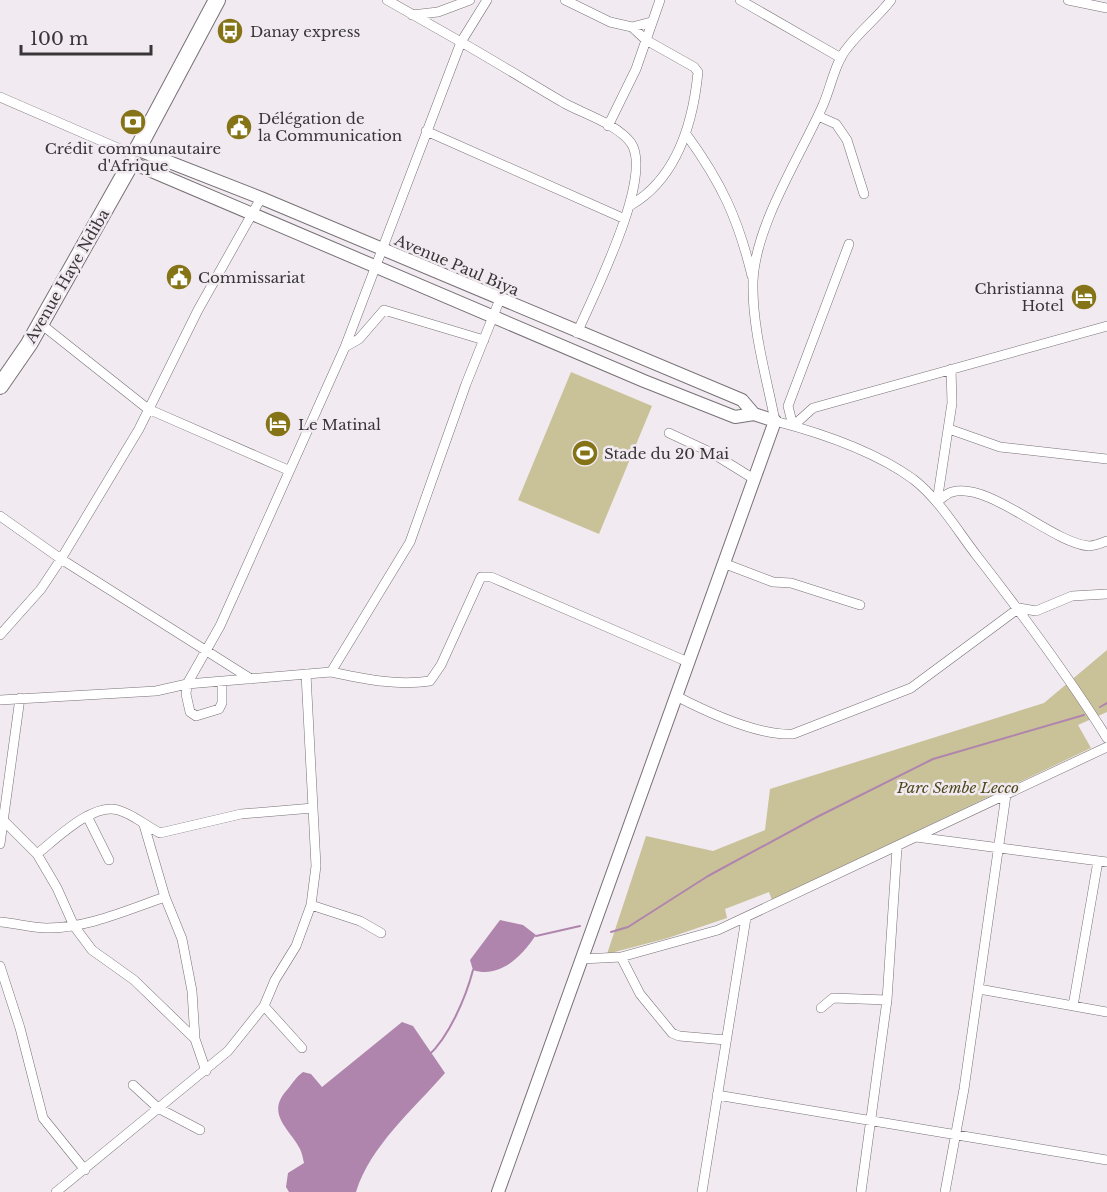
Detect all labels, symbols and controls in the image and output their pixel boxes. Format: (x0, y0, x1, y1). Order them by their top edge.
bus stop icon: Danay express (215, 16, 245, 46)
scale bar (21, 18, 152, 56)
place label: Danay express (250, 22, 360, 41)
text: 100 m (30, 28, 88, 50)
bank icon: Crédit communautaire d'Afrique (118, 107, 148, 137)
place label: Délégation de la Communication (258, 109, 402, 145)
public building icon: Délégation de la Communication (224, 112, 254, 142)
place label: Crédit communautaire d'Afrique (45, 139, 221, 175)
street label: Avenue Haye Ndiba (20, 205, 114, 347)
street label: Avenue Paul Biya (391, 230, 523, 300)
public building icon: Commissariat (164, 262, 194, 292)
place label: Commissariat (198, 268, 306, 287)
place label: Christianna Hotel (974, 279, 1065, 315)
hotel icon: Christianna Hotel (1069, 282, 1099, 312)
hotel icon: Le Matinal (263, 409, 293, 439)
place label: Le Matinal (298, 415, 381, 434)
sports icon: Stade du 20 Mai (570, 438, 600, 468)
place label: Stade du 20 Mai (604, 444, 729, 463)
park label: Parc Sembe Lecco (896, 778, 1019, 797)

